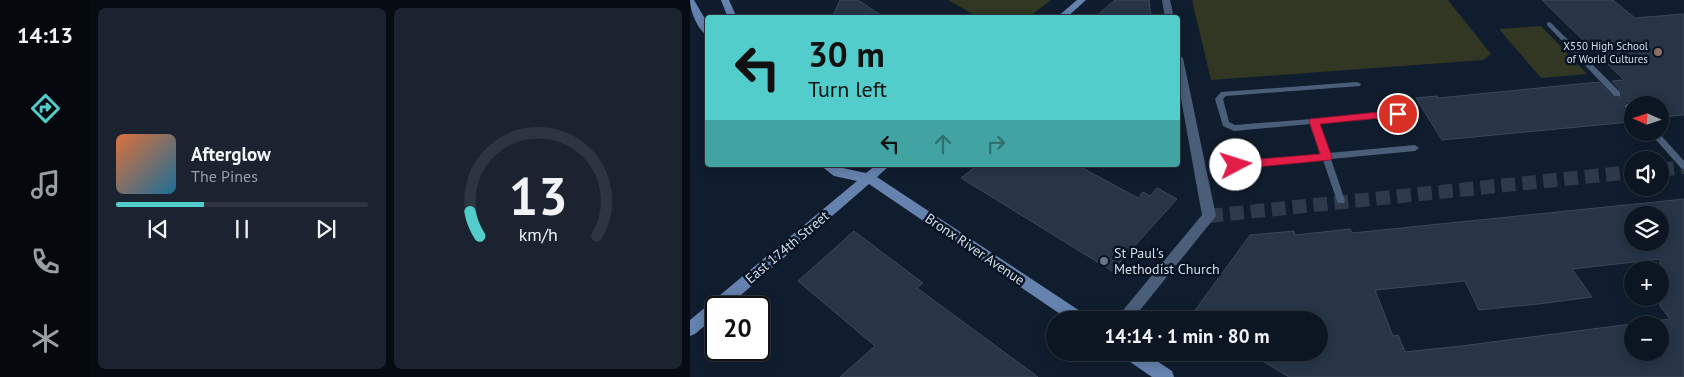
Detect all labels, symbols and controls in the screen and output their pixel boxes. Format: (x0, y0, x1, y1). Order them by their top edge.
text: 14:13 (17, 21, 73, 49)
text: 30 m (808, 31, 885, 77)
icon: left (725, 35, 790, 100)
place label: X550 High School of World Cultures (1563, 39, 1649, 66)
marker: X550 High School of World Cultures (1652, 46, 1664, 58)
text: Turn left (808, 75, 887, 103)
icon: directions (28, 91, 63, 126)
pin (1377, 93, 1419, 135)
north arrow (1624, 96, 1669, 141)
map controls (1624, 96, 1669, 361)
icon: arrive (1384, 100, 1412, 128)
icon: left (876, 130, 904, 158)
icon: ahead (929, 130, 957, 158)
icon: right (982, 130, 1010, 158)
position arrow (1209, 138, 1261, 190)
text: Afterglow (191, 142, 271, 166)
button: sound (1624, 151, 1669, 196)
text: 13 (509, 162, 567, 229)
text: The Pines (191, 166, 258, 186)
icon: music (28, 167, 63, 202)
button: layers (1624, 206, 1669, 251)
street label: East 174th Street (742, 207, 833, 287)
street label: Bronx River Avenue (922, 209, 1028, 289)
icon: previous (144, 215, 172, 243)
icon: pause (228, 215, 256, 243)
icon: next (312, 215, 340, 243)
text: km/h (518, 223, 558, 246)
icon: phone (28, 244, 63, 279)
place label: St Paul's Methodist Church (1114, 244, 1220, 278)
marker: St Paul's Methodist Church (1098, 255, 1110, 267)
button: + (1624, 261, 1669, 306)
speed limit sign: 20 (705, 296, 770, 361)
button: − (1624, 316, 1669, 361)
icon: climate (28, 321, 63, 356)
text: 14:14 · 1 min · 80 m (1104, 324, 1270, 348)

